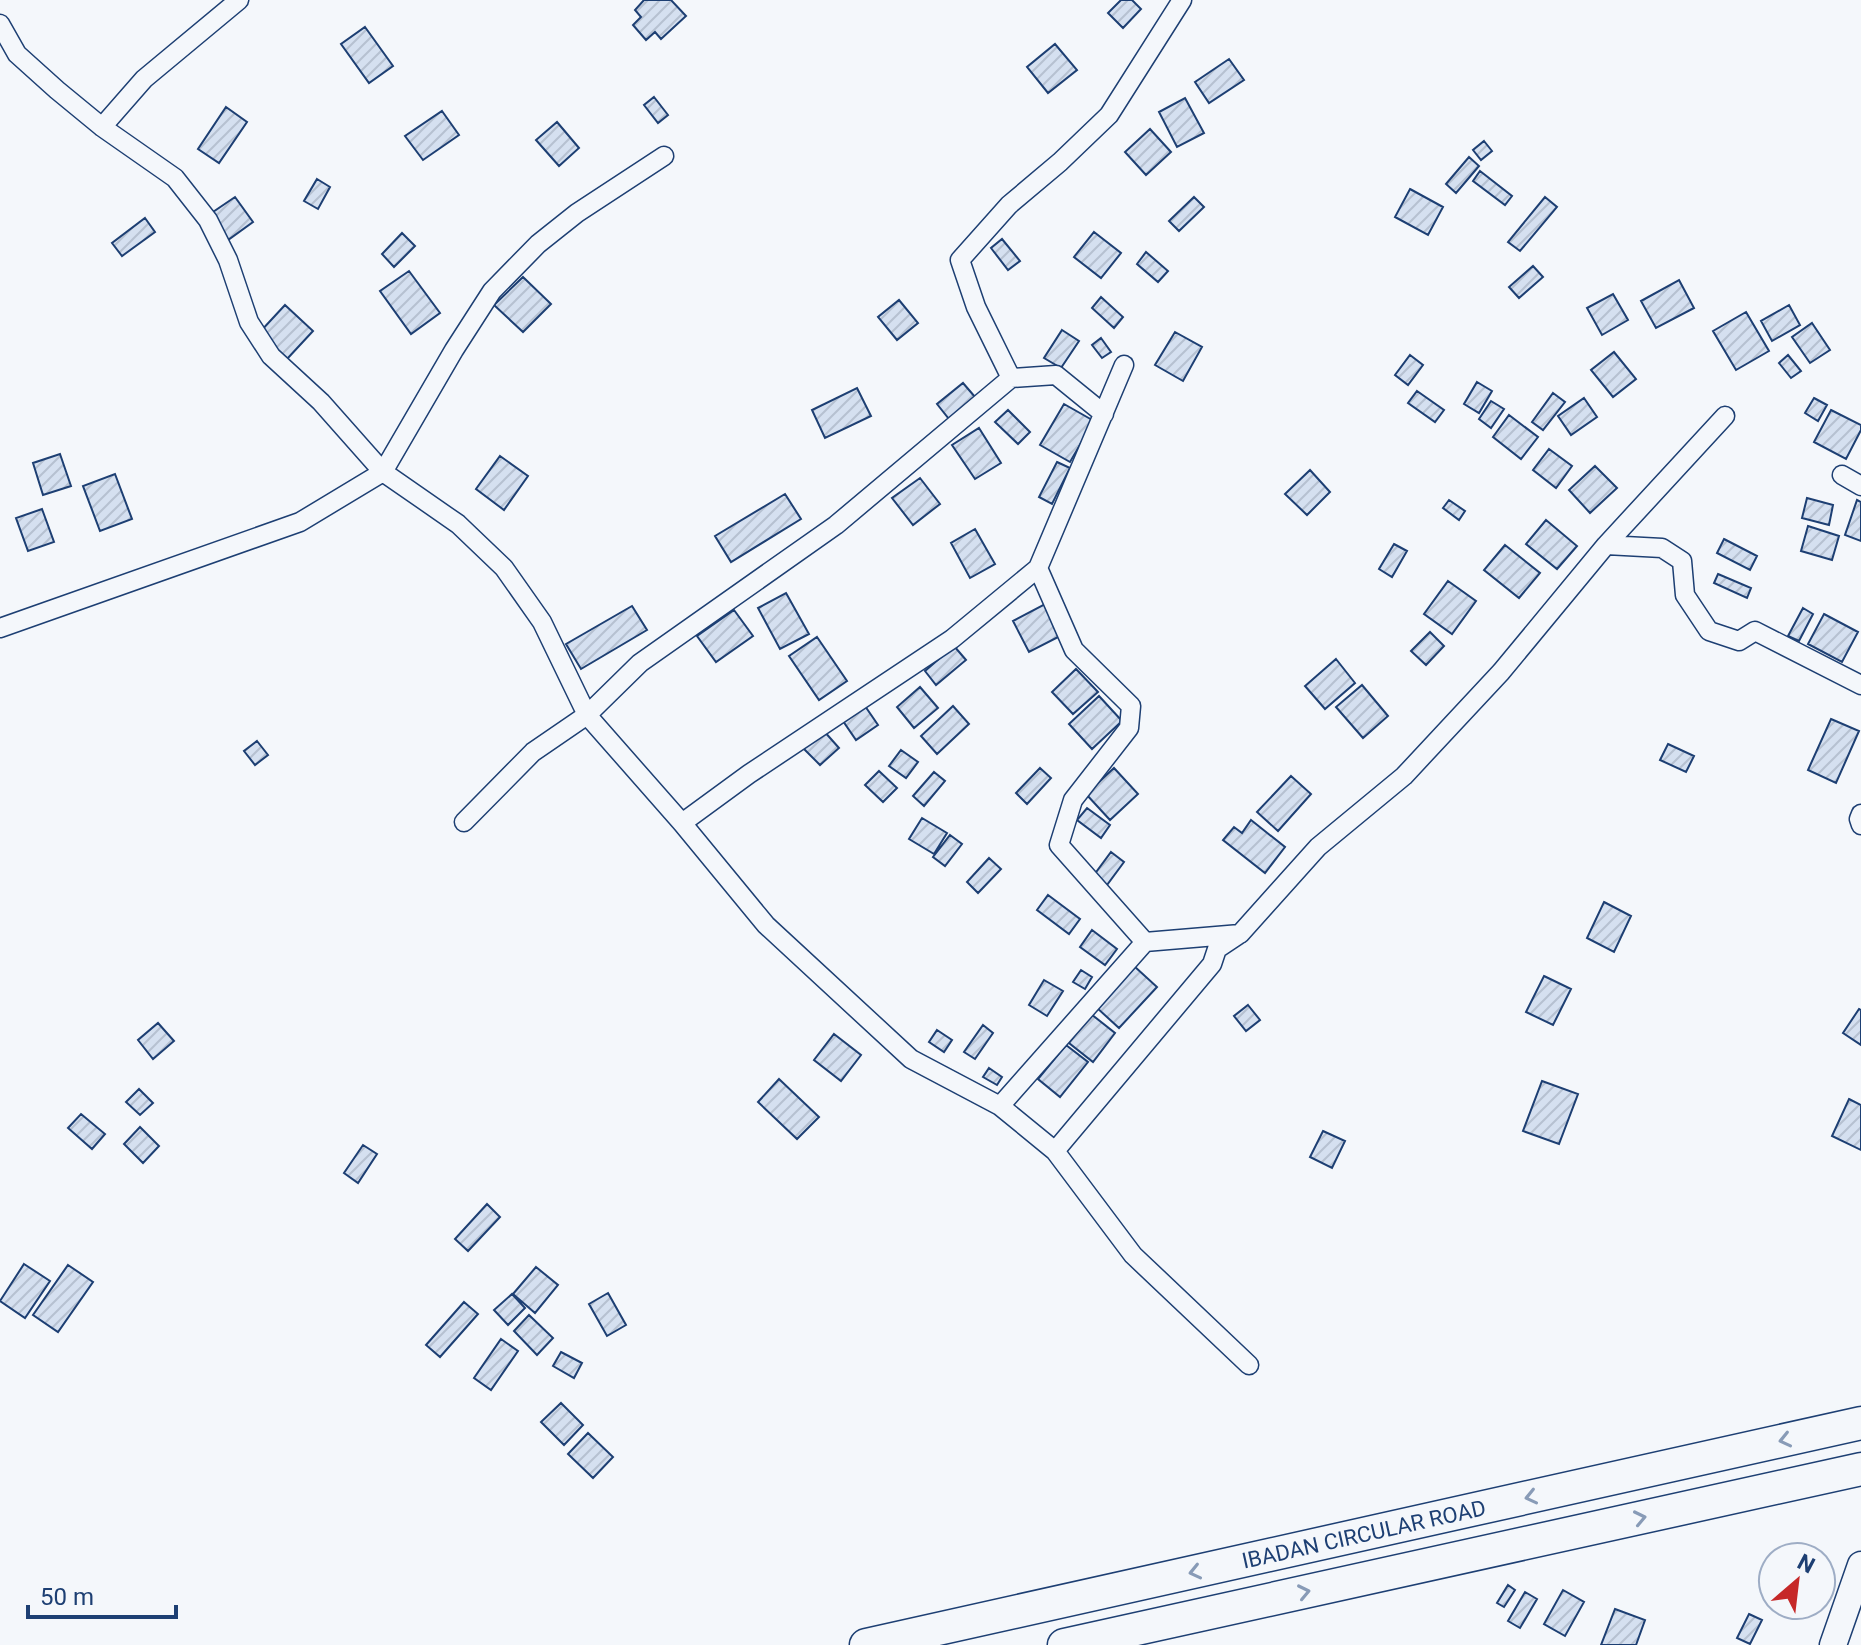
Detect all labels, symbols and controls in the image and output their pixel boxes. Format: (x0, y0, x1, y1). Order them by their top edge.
one-way arrow (1779, 1431, 1792, 1448)
one-way arrow (1525, 1488, 1538, 1505)
street label: IBADAN CIRCULAR ROAD (1240, 1495, 1488, 1573)
one-way arrow (1632, 1510, 1646, 1527)
north arrow (1757, 1541, 1837, 1621)
text: N (1793, 1549, 1819, 1578)
one-way arrow (1189, 1563, 1203, 1580)
scale bar (28, 1569, 176, 1619)
text: 50 m (40, 1583, 94, 1611)
one-way arrow (1297, 1584, 1310, 1601)

